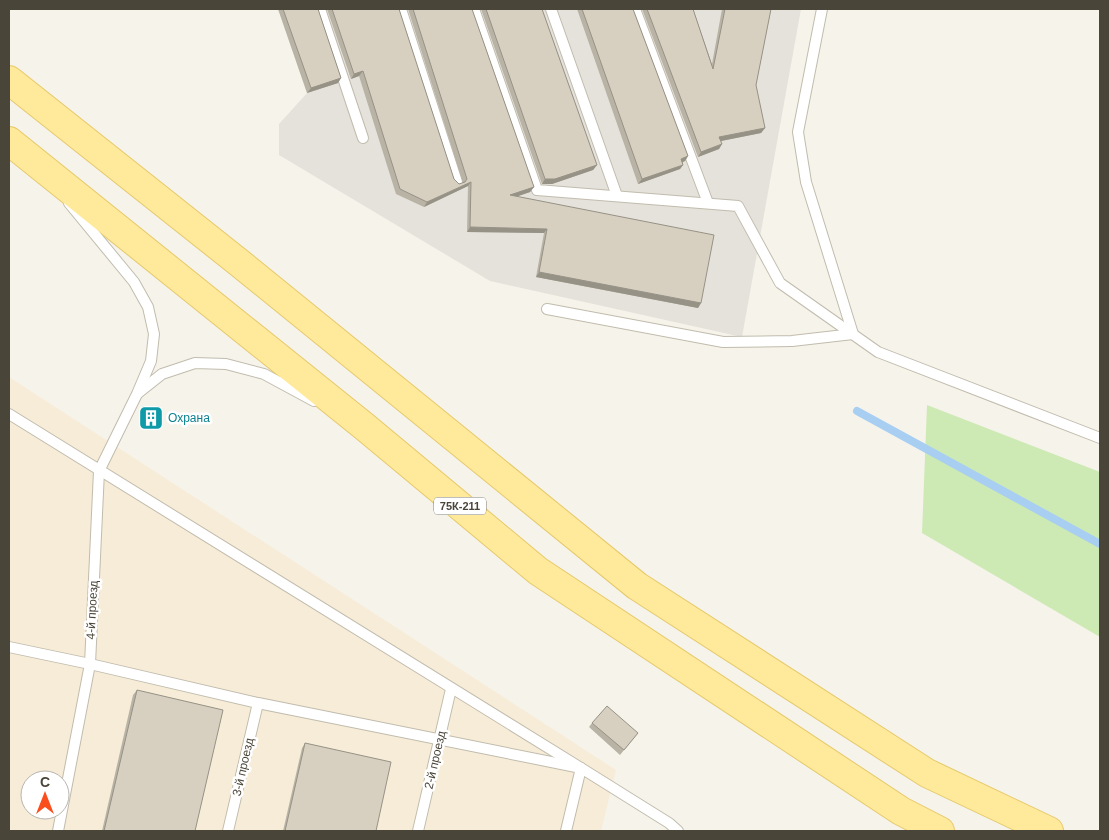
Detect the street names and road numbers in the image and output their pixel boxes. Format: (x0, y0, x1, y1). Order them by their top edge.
road number: 75К-211 (434, 498, 486, 514)
street label: 4-й проезд (83, 580, 101, 640)
street label: 2-й проезд (422, 730, 448, 790)
street label: 3-й проезд (230, 737, 256, 797)

